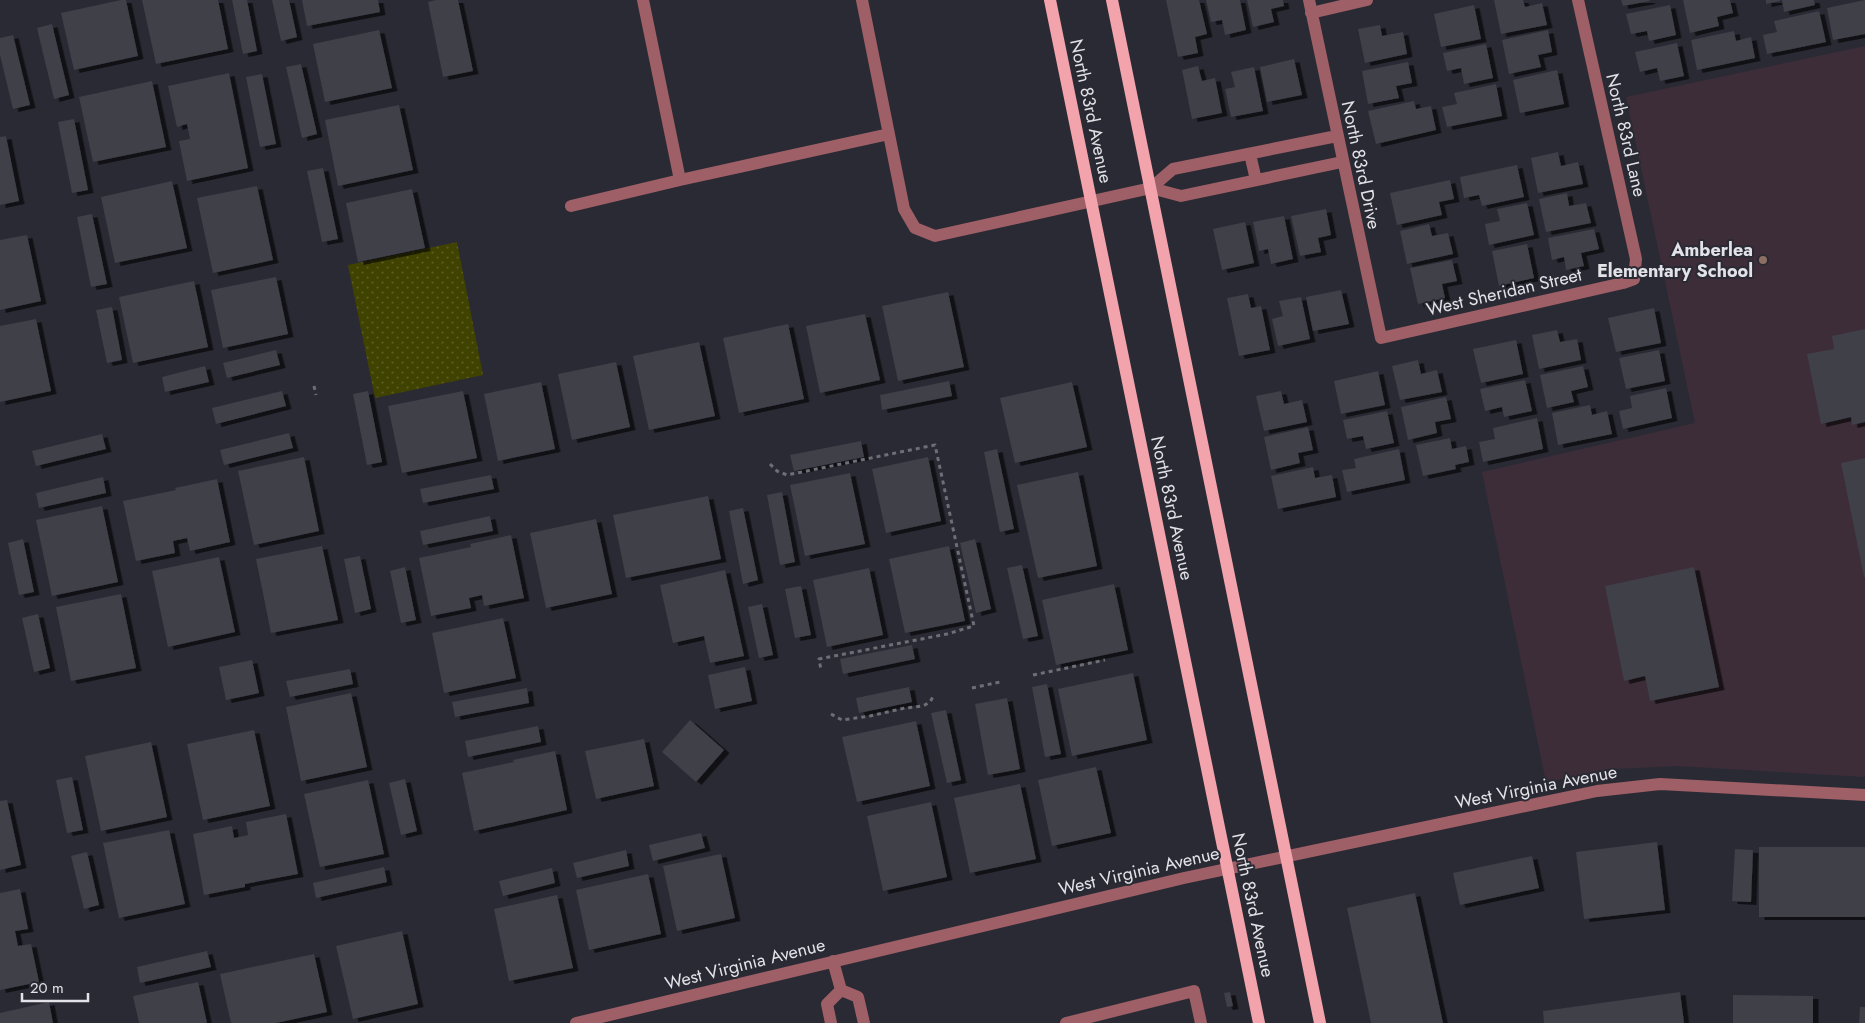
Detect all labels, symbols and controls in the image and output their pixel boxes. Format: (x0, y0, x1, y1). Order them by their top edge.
street label: North 83rd Avenue (1063, 37, 1119, 185)
street label: North 83rd Lane (1599, 71, 1653, 199)
street label: North 83rd Drive (1335, 98, 1387, 232)
place label: Amberlea Elementary School (1597, 237, 1753, 284)
marker: Amberlea Elementary School (1757, 254, 1769, 266)
street label: West Sheridan Street (1424, 261, 1585, 323)
street label: North 83rd Avenue (1144, 434, 1200, 582)
street label: West Virginia Avenue (1453, 759, 1619, 815)
street label: North 83rd Avenue (1225, 831, 1281, 979)
street label: West Virginia Avenue (1056, 840, 1222, 902)
street label: West Virginia Avenue (662, 932, 828, 996)
scale bar (22, 970, 89, 1002)
text: 20 m (30, 977, 64, 999)

